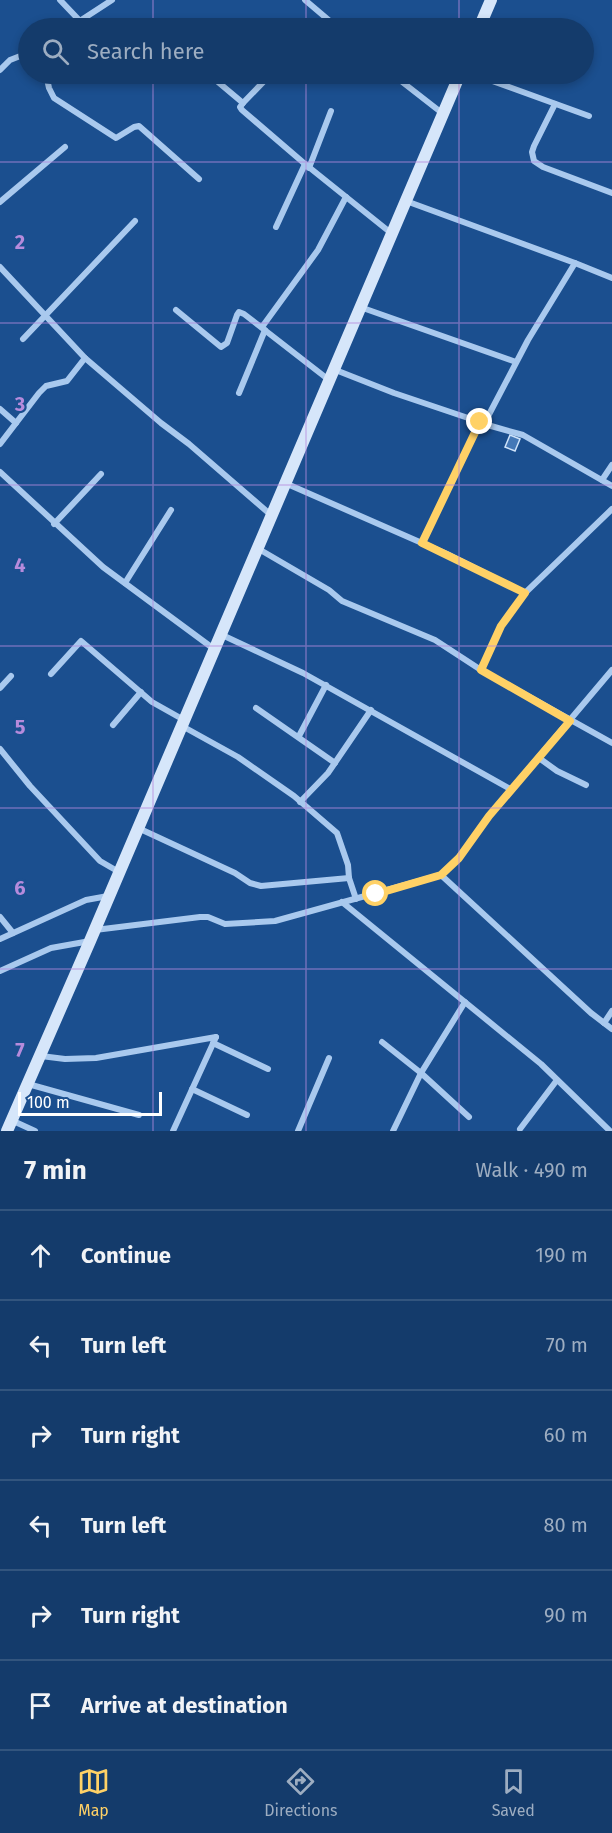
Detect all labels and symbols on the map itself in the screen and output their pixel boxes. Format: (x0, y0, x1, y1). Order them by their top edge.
text: 2 (15, 230, 25, 254)
text: 3 (14, 392, 25, 416)
route end (466, 408, 492, 434)
text: 4 (14, 553, 26, 577)
text: 5 (15, 715, 26, 739)
text: 6 (14, 876, 26, 900)
route start (362, 880, 388, 906)
text: 7 (15, 1038, 25, 1062)
scale bar (18, 1089, 162, 1116)

